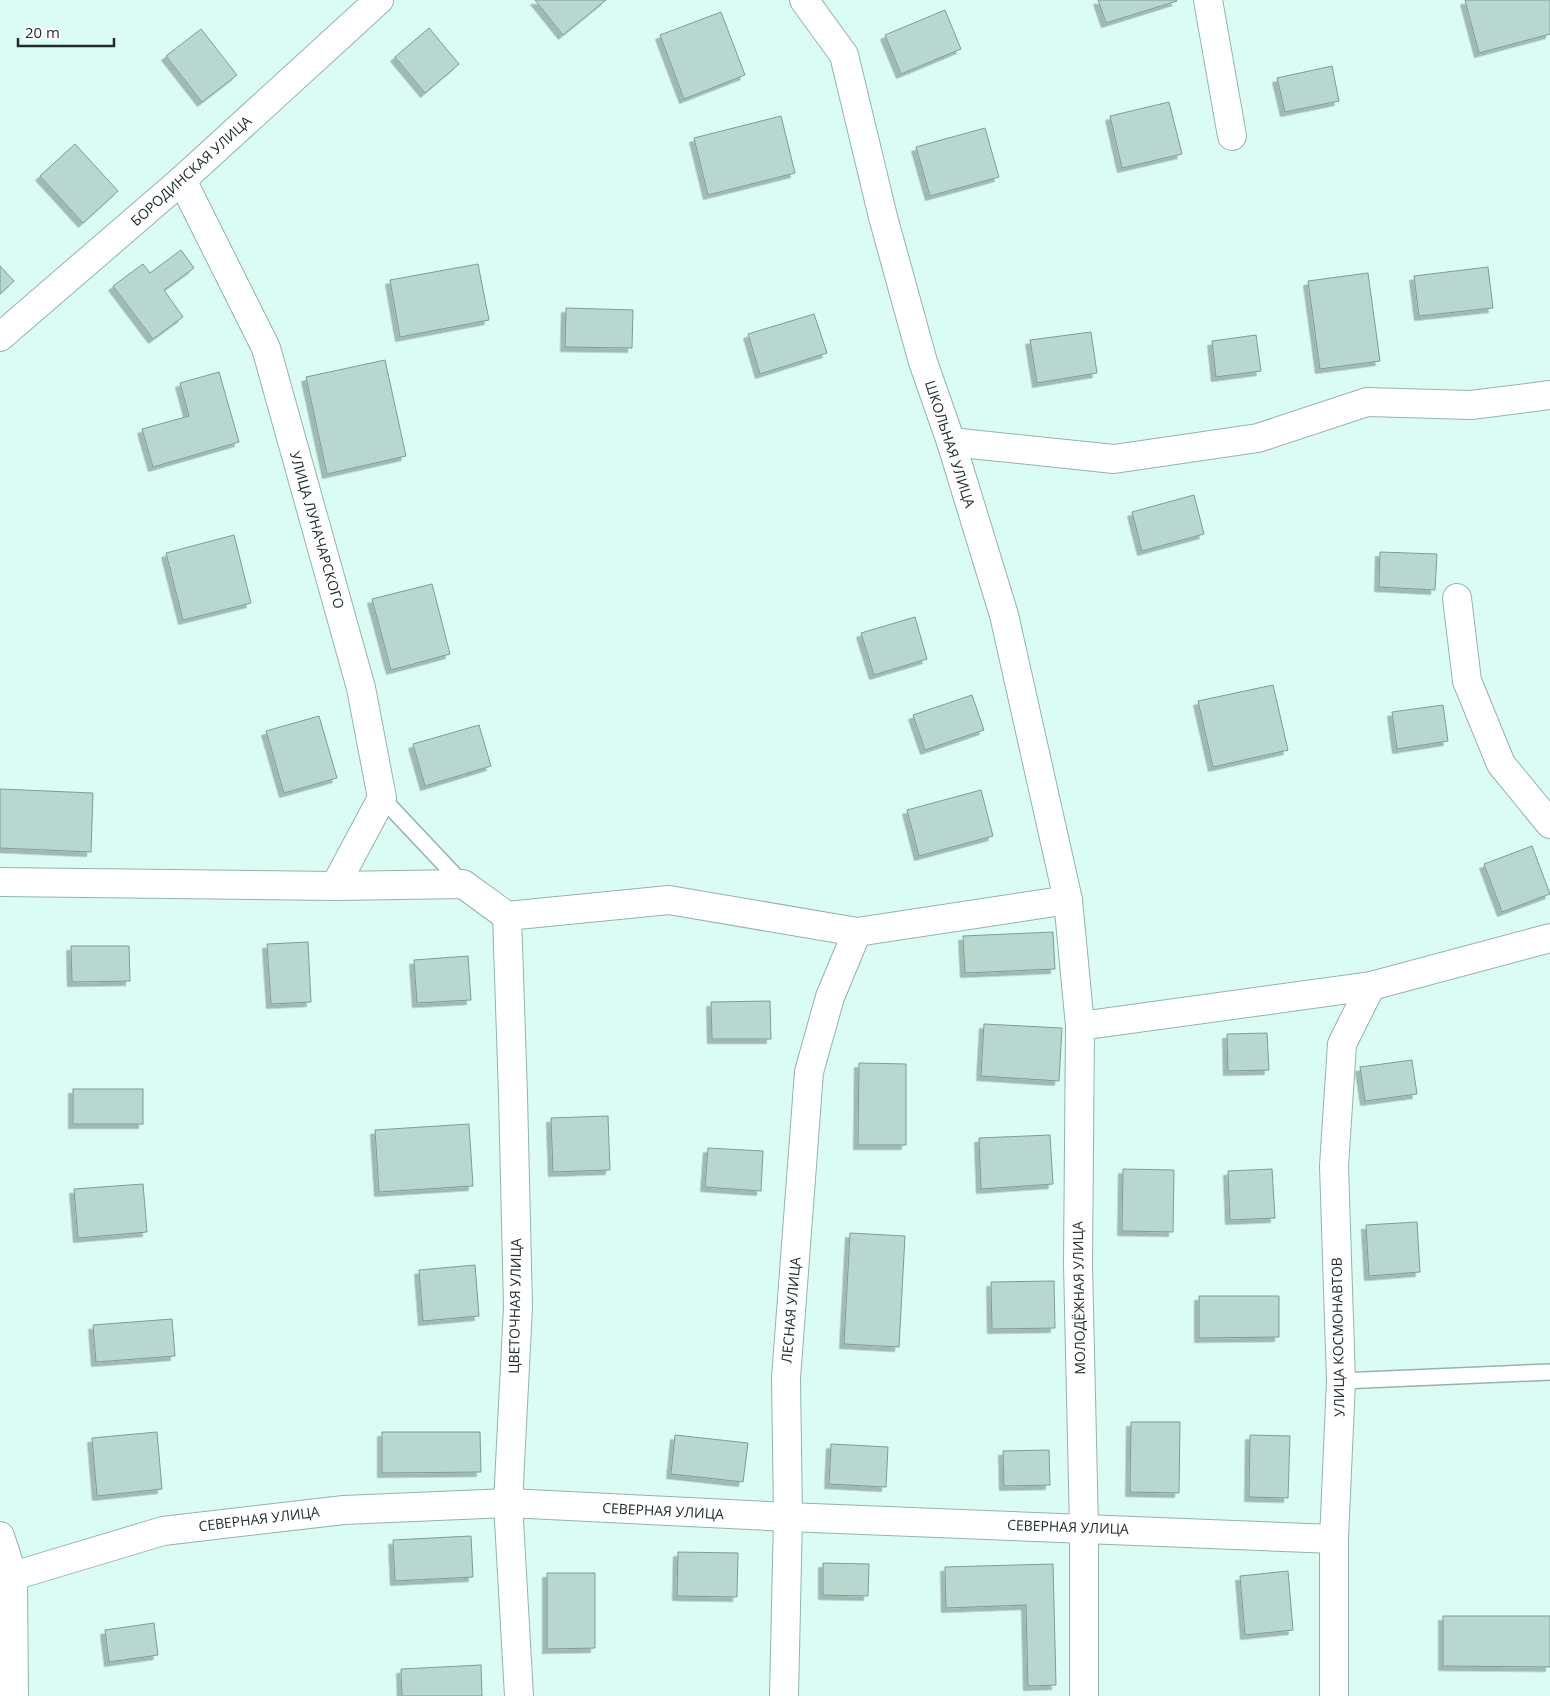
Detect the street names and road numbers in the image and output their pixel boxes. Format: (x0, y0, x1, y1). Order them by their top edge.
street label: БОРОДИНСКАЯ УЛИЦА (126, 111, 255, 230)
street label: ШКОЛЬНАЯ УЛИЦА (921, 378, 980, 510)
street label: УЛИЦА ЛУНАЧАРСКОГО (286, 449, 349, 611)
street label: МОЛОДЁЖНАЯ УЛИЦА (1068, 1221, 1089, 1375)
street label: ЦВЕТОЧНАЯ УЛИЦА (504, 1238, 525, 1374)
street label: ЛЕСНАЯ УЛИЦА (776, 1256, 805, 1364)
street label: УЛИЦА КОСМОНАВТОВ (1327, 1257, 1348, 1417)
street label: СЕВЕРНАЯ УЛИЦА (602, 1498, 724, 1523)
street label: СЕВЕРНАЯ УЛИЦА (197, 1502, 321, 1535)
street label: СЕВЕРНАЯ УЛИЦА (1007, 1515, 1129, 1538)

